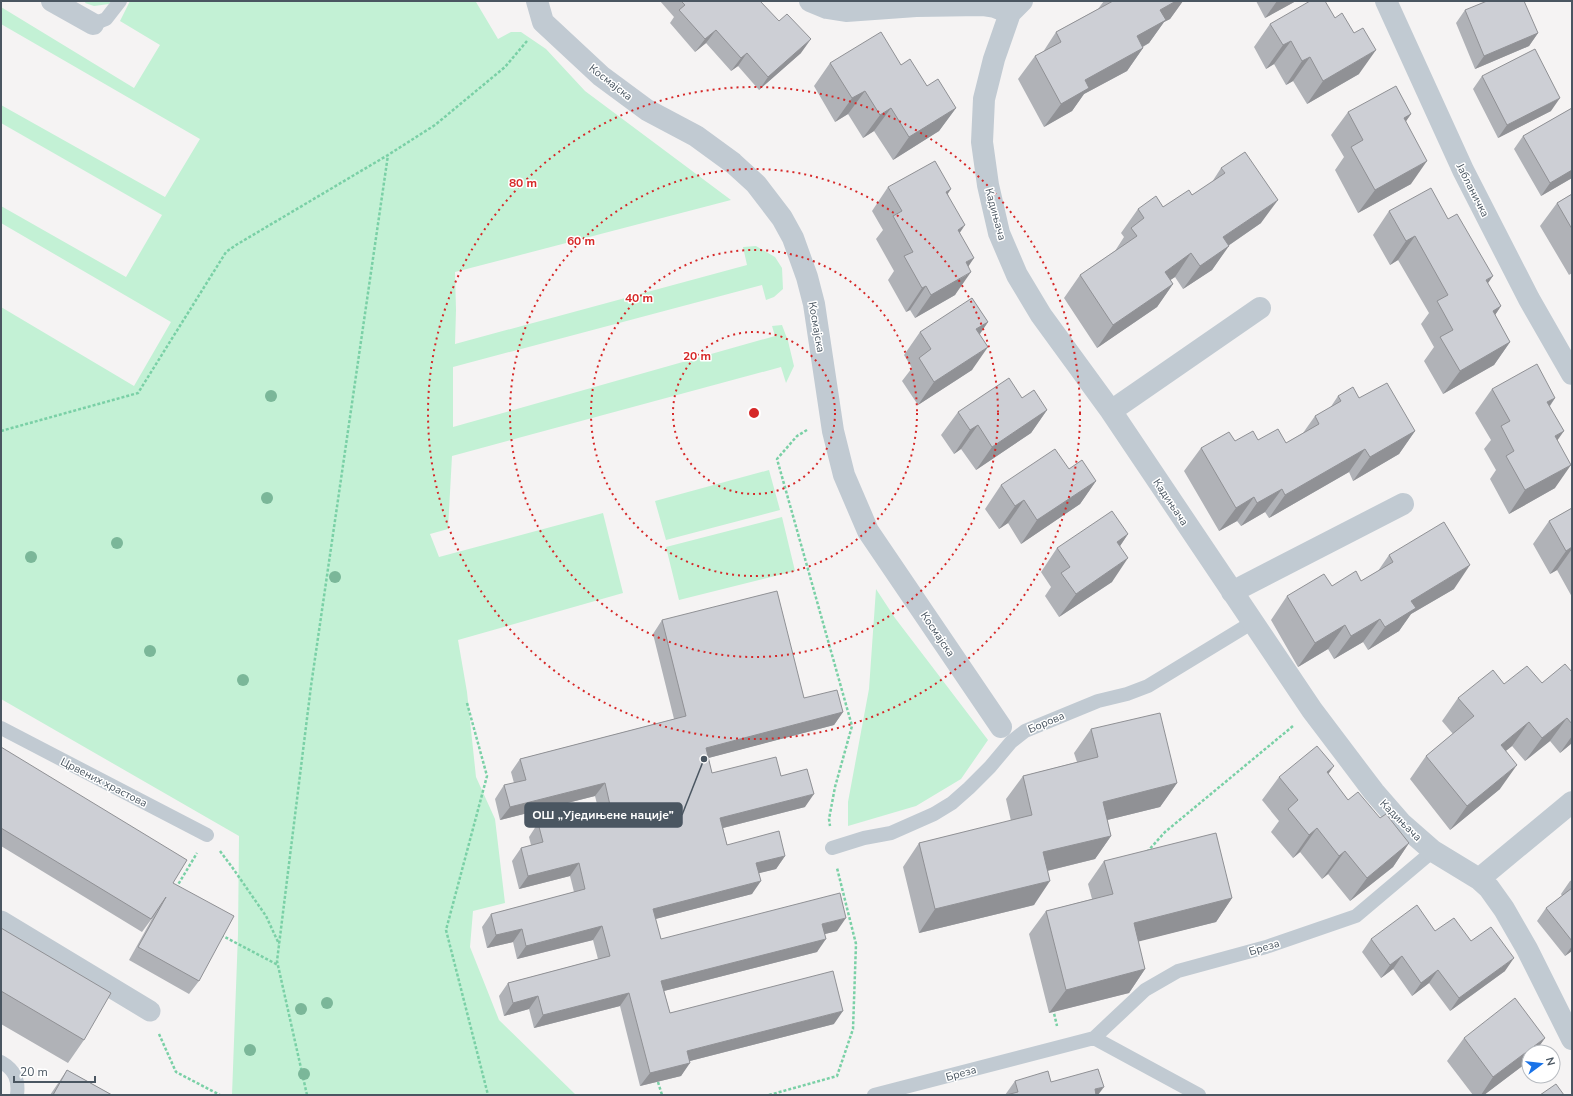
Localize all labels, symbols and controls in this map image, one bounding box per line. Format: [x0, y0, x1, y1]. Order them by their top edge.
street label: Космајска [586, 61, 636, 104]
street label: Јабланичка [1452, 160, 1493, 220]
text: 80 m [509, 175, 537, 191]
street label: Кадињача [981, 186, 1010, 242]
text: 60 m [567, 233, 595, 249]
text: 40 m [625, 290, 653, 306]
street label: Космајска [805, 301, 828, 354]
text: 20 m [683, 348, 711, 364]
centre of rings [747, 406, 761, 420]
street label: Кадињача [1149, 476, 1192, 529]
street label: Космајска [917, 609, 958, 660]
street label: Борова [1026, 708, 1067, 737]
street label: Црвених храстова [58, 754, 150, 811]
street label: Кадињача [1376, 796, 1425, 845]
callout: ОШ „Уједињене нације” [525, 803, 682, 827]
text: ОШ „Уједињене нације” [532, 807, 674, 823]
street label: Бреза [1247, 936, 1281, 959]
north arrow [1521, 1044, 1561, 1084]
text: N [1542, 1056, 1558, 1067]
scale bar [14, 1058, 95, 1084]
street label: Бреза [944, 1062, 978, 1085]
text: 20 m [20, 1064, 48, 1080]

